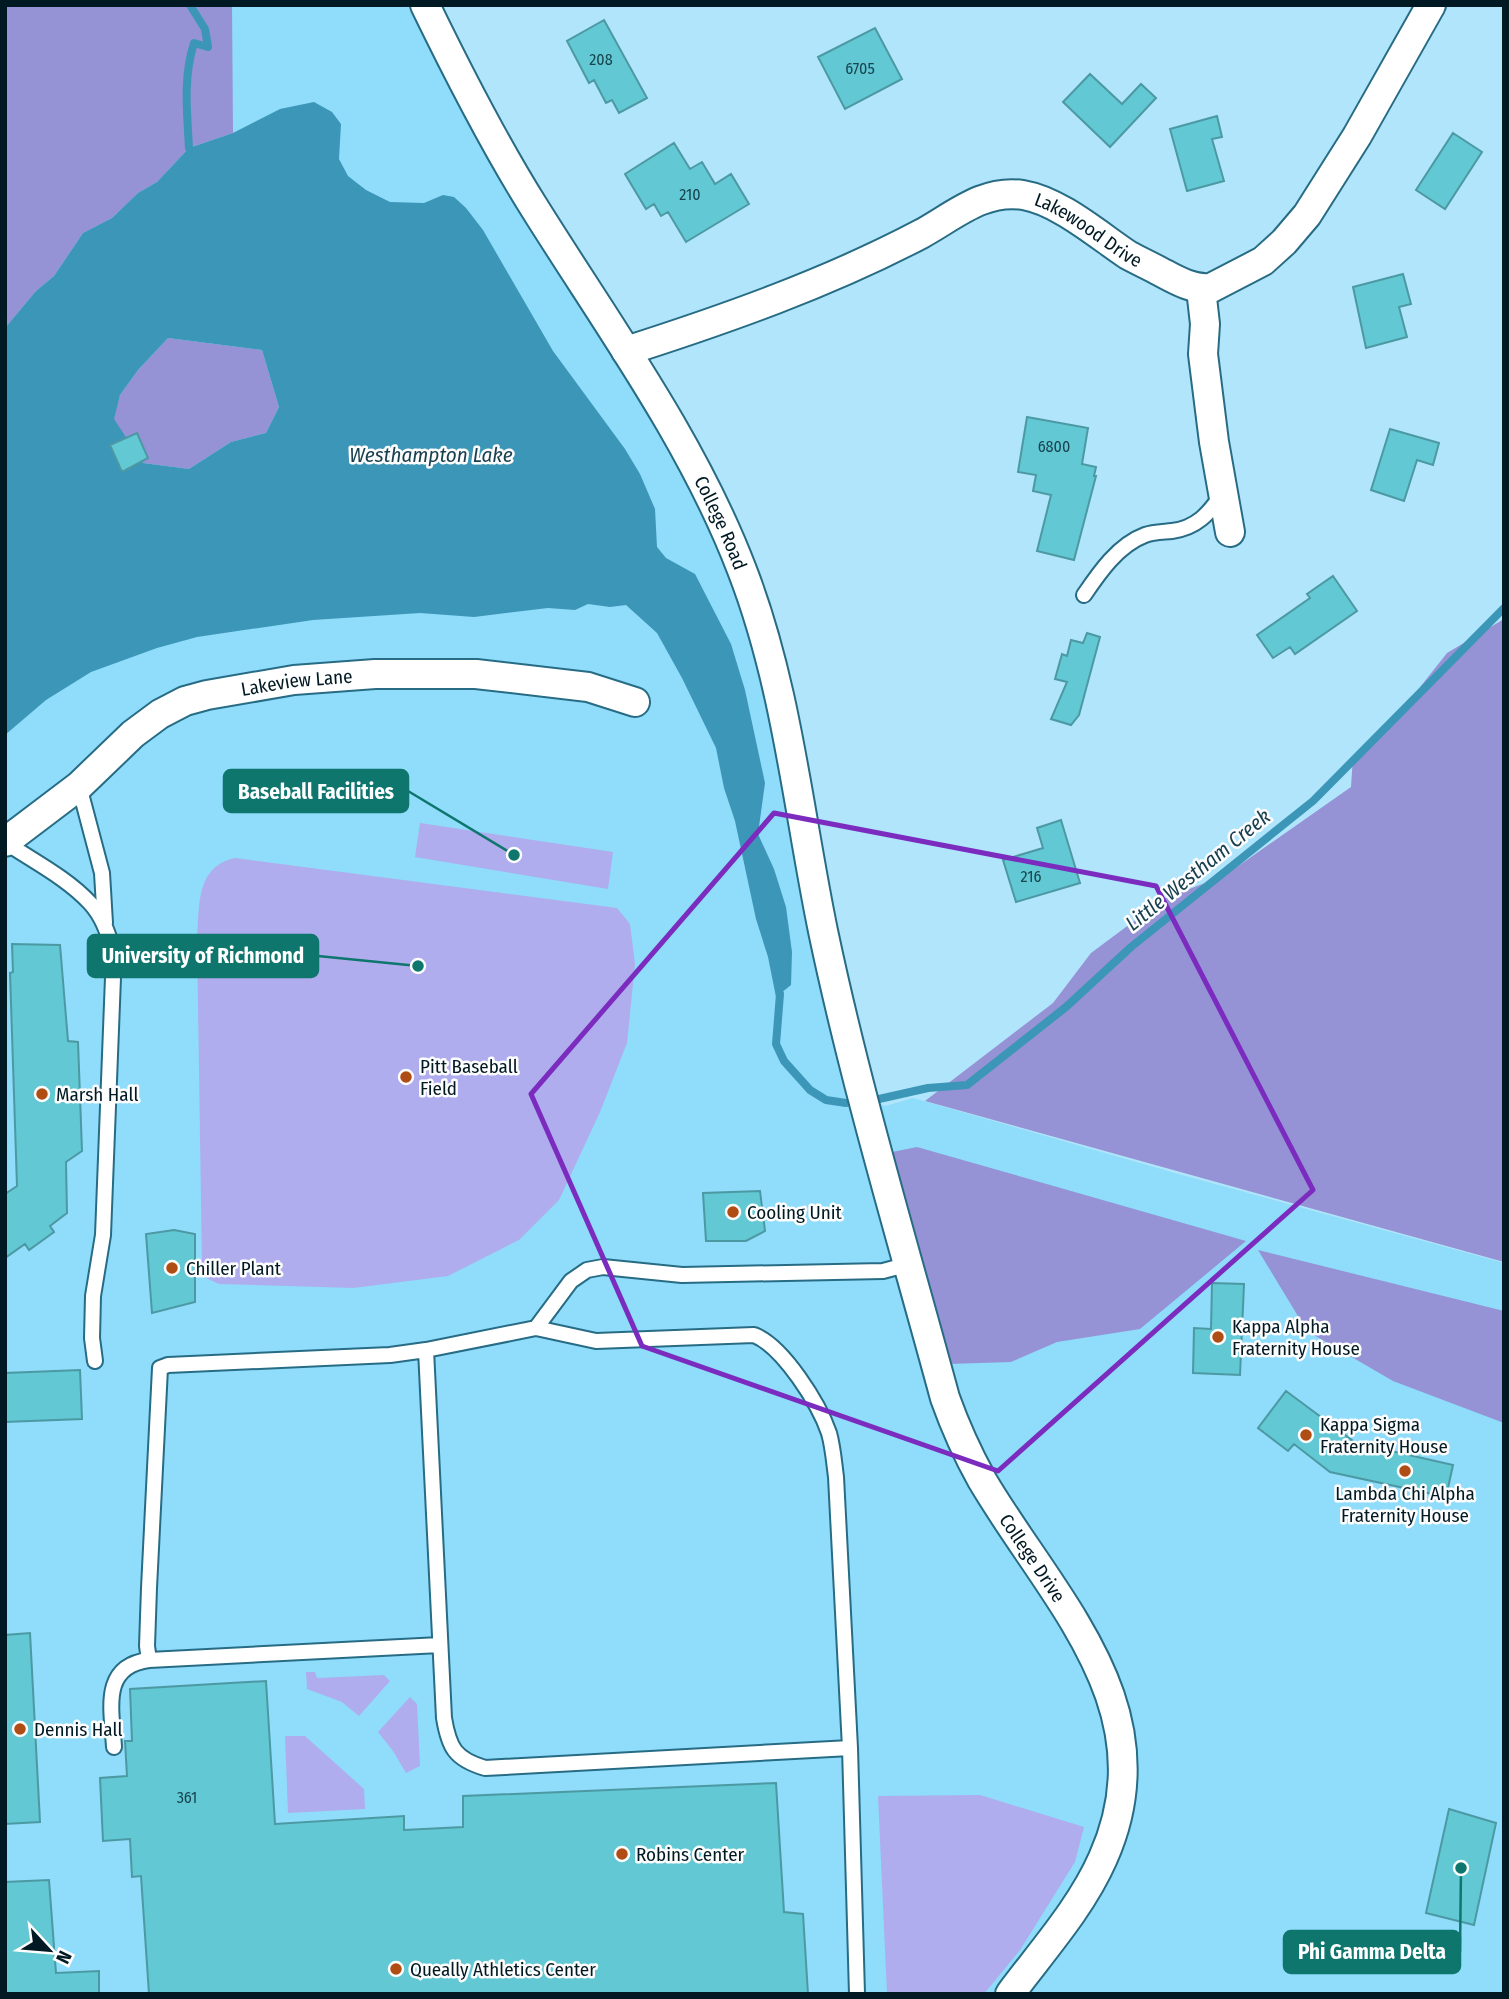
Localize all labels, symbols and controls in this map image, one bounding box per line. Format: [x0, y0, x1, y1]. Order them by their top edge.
house number: 208 [589, 50, 613, 69]
house number: 6705 [845, 59, 875, 78]
house number: 210 [679, 185, 701, 204]
street label: Lakewood Drive [1032, 187, 1146, 272]
house number: 6800 [1038, 437, 1070, 456]
water label: Westhampton Lake [349, 442, 513, 468]
street label: College Road [690, 472, 752, 573]
street label: Lakeview Lane [239, 664, 353, 700]
callout: Baseball Facilities [224, 770, 408, 812]
text: Baseball Facilities [238, 779, 394, 805]
water label: Little Westham Creek [1120, 804, 1276, 936]
house number: 216 [1021, 867, 1041, 886]
callout: University of Richmond [88, 935, 318, 977]
text: University of Richmond [102, 943, 304, 969]
place label: Pitt Baseball Field [420, 1055, 518, 1100]
marker: Pitt Baseball Field [398, 1069, 414, 1085]
place label: Marsh Hall [56, 1083, 138, 1106]
marker: Marsh Hall [34, 1086, 50, 1102]
place label: Cooling Unit [747, 1201, 842, 1224]
marker: Cooling Unit [725, 1204, 741, 1220]
place label: Chiller Plant [186, 1257, 282, 1280]
marker: Chiller Plant [164, 1260, 180, 1276]
place label: Kappa Alpha Fraternity House [1232, 1315, 1360, 1360]
marker: Kappa Alpha Fraternity House [1210, 1329, 1226, 1345]
place label: Kappa Sigma Fraternity House [1320, 1413, 1448, 1458]
marker: Kappa Sigma Fraternity House [1298, 1427, 1314, 1443]
marker: Lambda Chi Alpha Fraternity House [1397, 1463, 1413, 1479]
place label: Lambda Chi Alpha Fraternity House [1335, 1482, 1475, 1527]
street label: College Drive [995, 1509, 1071, 1606]
place label: Dennis Hall [34, 1718, 122, 1741]
marker: Dennis Hall [12, 1721, 28, 1737]
house number: 361 [177, 1788, 197, 1807]
place label: Robins Center [636, 1843, 745, 1866]
marker: Robins Center [614, 1846, 630, 1862]
north arrow [14, 1915, 84, 1985]
callout: Phi Gamma Delta [1284, 1931, 1460, 1973]
text: Phi Gamma Delta [1298, 1939, 1446, 1965]
text: N [51, 1947, 77, 1967]
place label: Queally Athletics Center [410, 1958, 596, 1981]
marker: Queally Athletics Center [388, 1961, 404, 1977]

